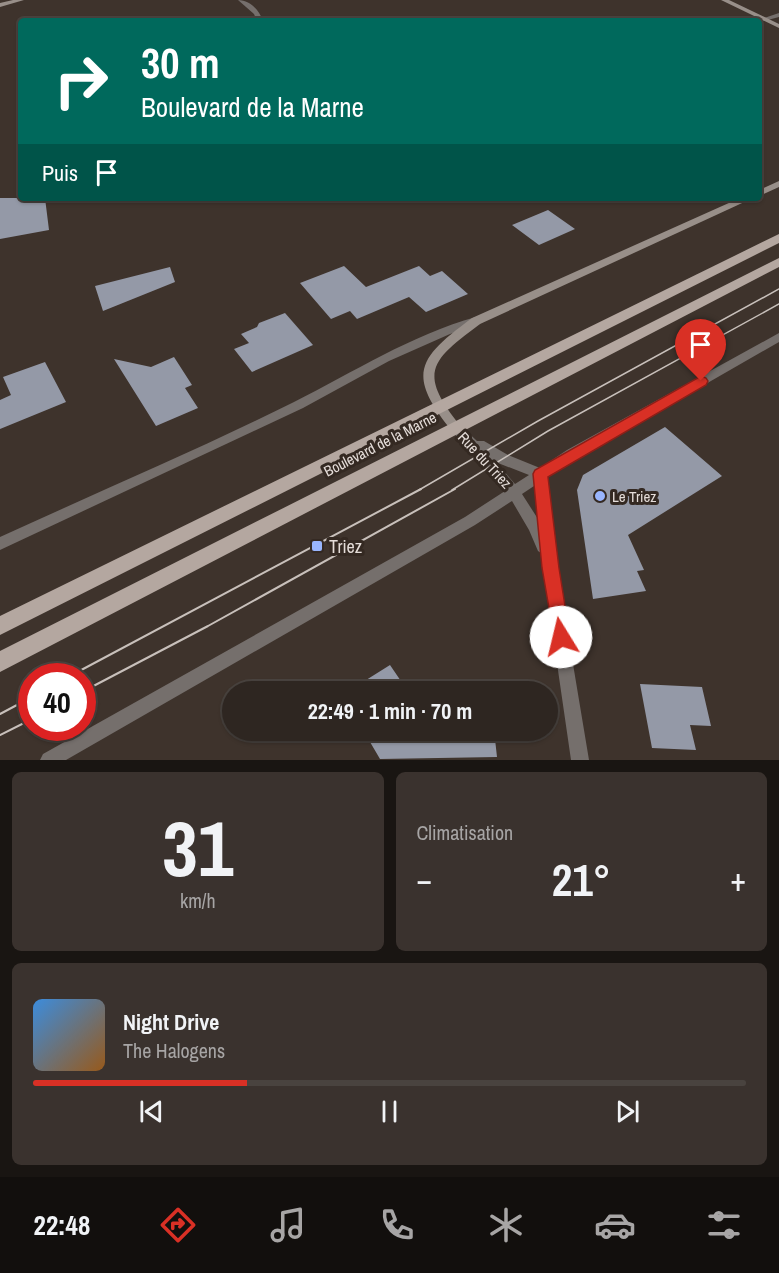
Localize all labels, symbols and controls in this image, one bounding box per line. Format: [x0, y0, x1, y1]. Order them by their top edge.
text: 30 m [141, 35, 220, 91]
icon: right [42, 42, 120, 120]
text: Boulevard de la Marne [141, 89, 364, 125]
icon: arrive [90, 156, 123, 189]
text: Puis [42, 158, 78, 188]
pin [675, 319, 726, 381]
icon: arrive [684, 328, 717, 361]
street label: Boulevard de la Marne [320, 406, 440, 481]
street label: Rue du Triez [453, 427, 517, 493]
place label: Le Triez [612, 486, 656, 507]
marker: Le Triez [593, 489, 607, 503]
place label: Triez [329, 534, 362, 559]
marker: Triez [310, 539, 324, 553]
position arrow [529, 605, 593, 669]
speed limit sign: 40 [18, 663, 96, 741]
text: 22:49 · 1 min · 70 m [308, 696, 472, 726]
text: 31 [162, 795, 233, 900]
text: Climatisation [417, 819, 513, 846]
text: 21° [552, 849, 611, 910]
text: − [417, 857, 432, 901]
text: + [730, 857, 746, 901]
text: km/h [180, 887, 216, 914]
text: Night Drive [123, 1007, 219, 1037]
text: The Halogens [123, 1037, 225, 1064]
icon: previous [135, 1095, 168, 1128]
icon: pause [373, 1095, 406, 1128]
icon: next [611, 1095, 644, 1128]
icon: directions [157, 1204, 199, 1246]
icon: music [267, 1204, 309, 1246]
icon: phone [376, 1204, 418, 1246]
icon: climate [485, 1204, 527, 1246]
icon: car [594, 1204, 636, 1246]
icon: filters [703, 1204, 745, 1246]
text: 22:48 [34, 1207, 90, 1243]

